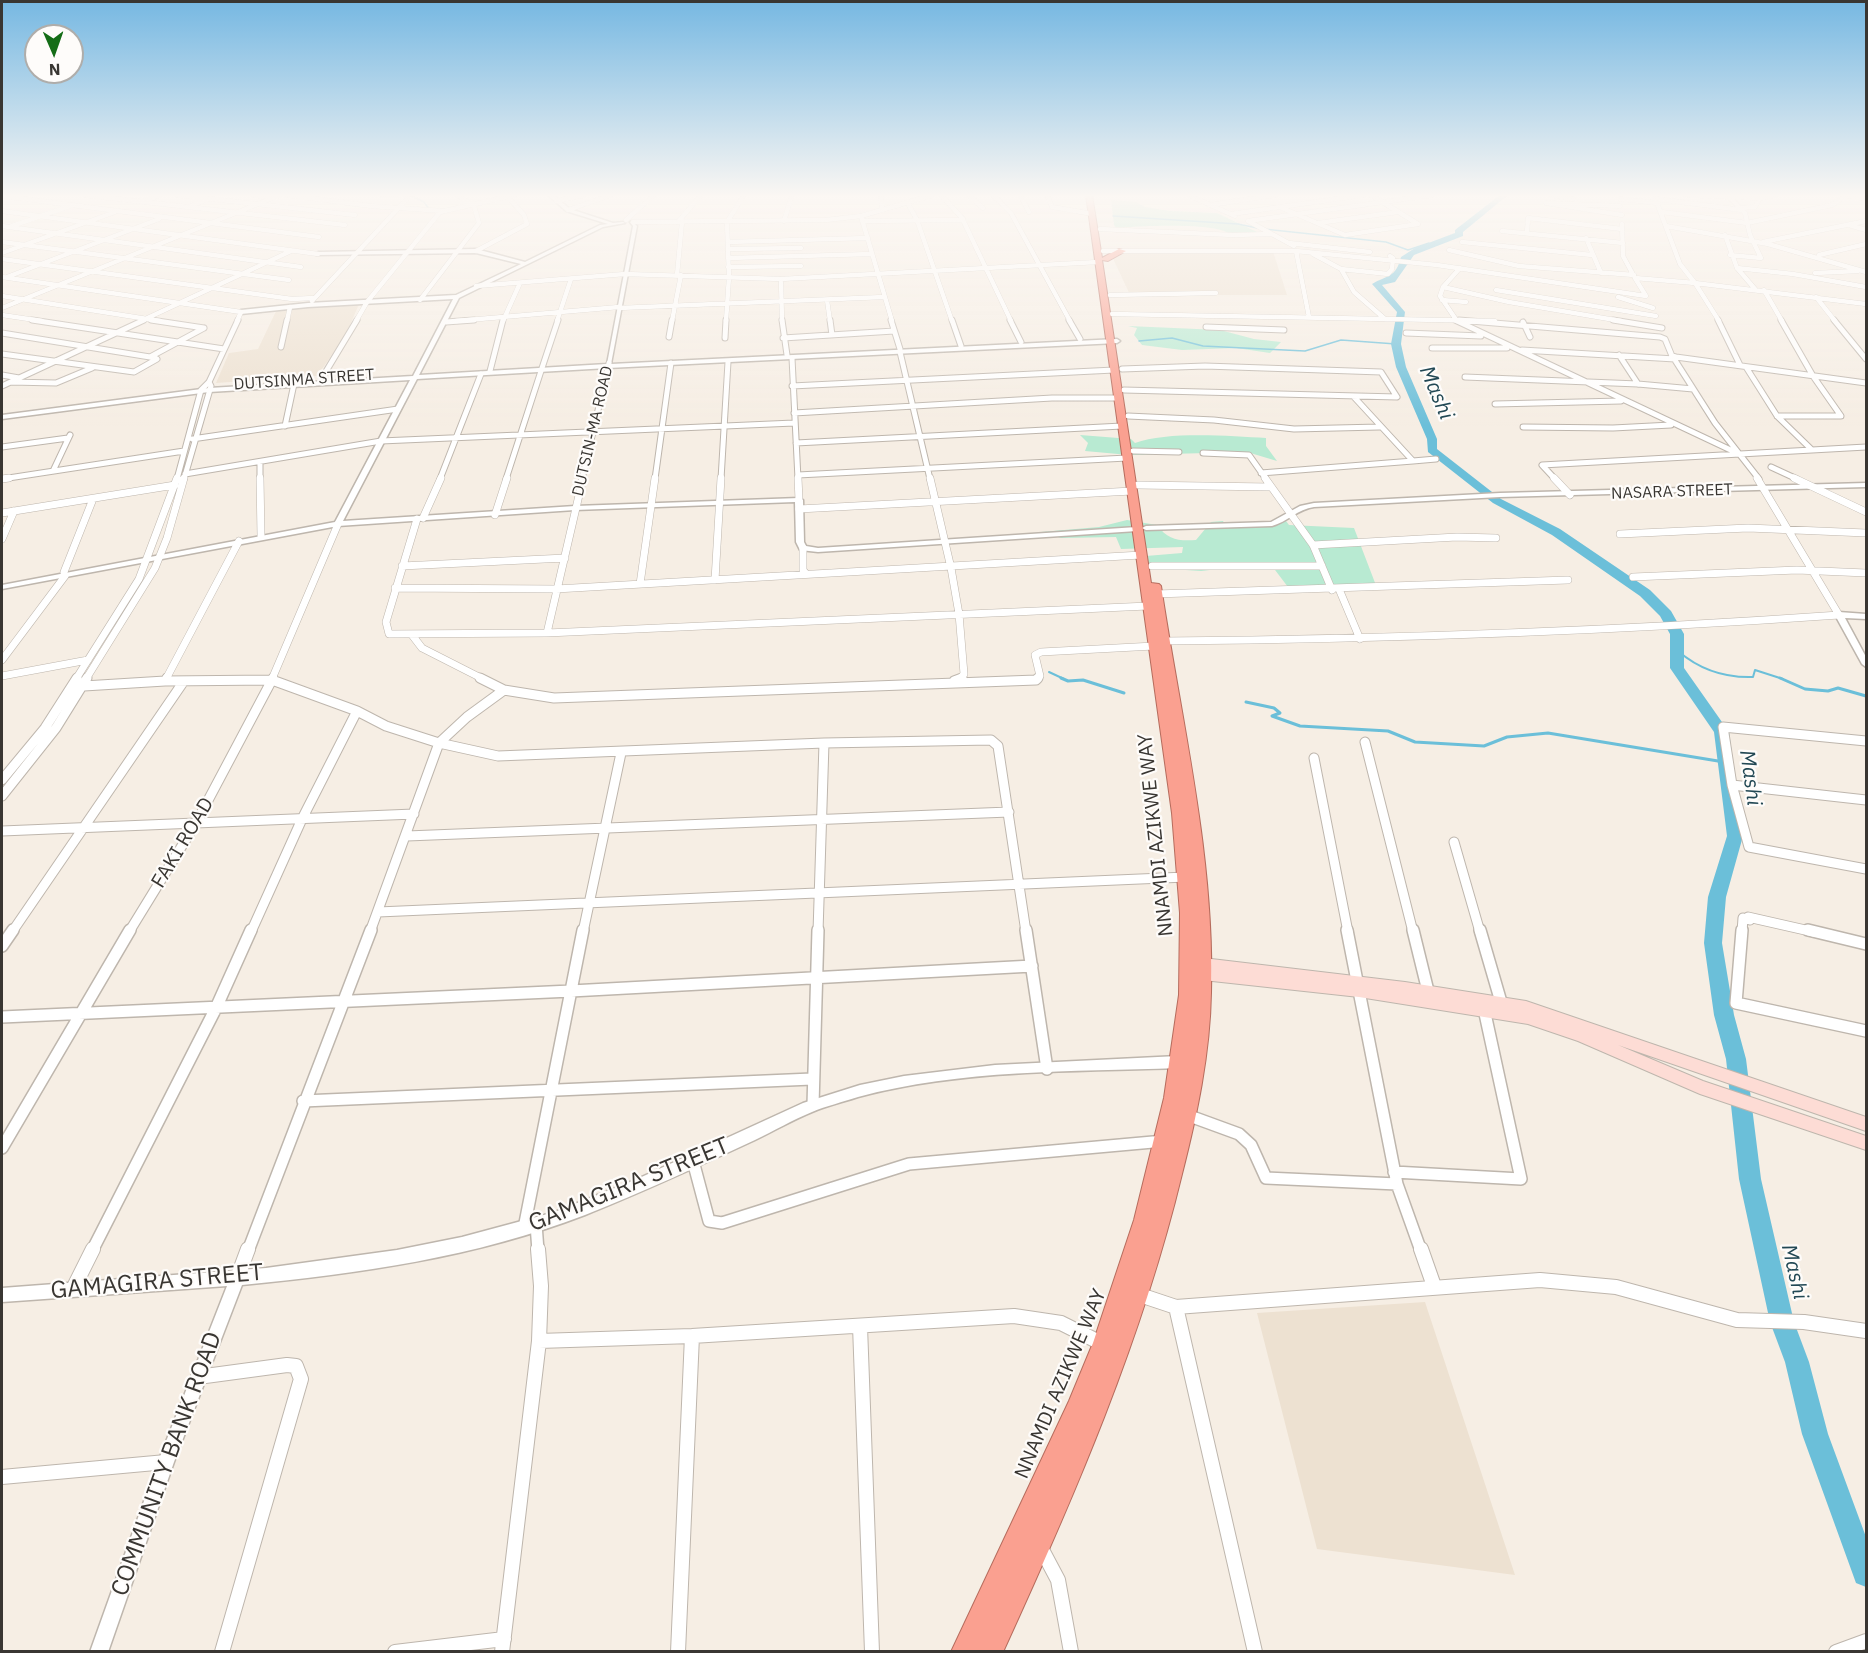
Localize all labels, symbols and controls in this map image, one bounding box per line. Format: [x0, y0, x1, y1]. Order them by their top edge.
north arrow [24, 24, 84, 84]
text: N [48, 60, 61, 80]
water label: Mashi [1413, 362, 1459, 424]
street label: DUTSIN-MA ROAD [569, 364, 617, 498]
street label: DUTSINMA STREET [233, 366, 375, 394]
street label: NASARA STREET [1611, 480, 1733, 504]
street label: NNAMDI AZIKWE WAY [1133, 732, 1179, 938]
water label: Mashi [1734, 749, 1766, 807]
street label: FAKI ROAD [147, 793, 219, 893]
street label: GAMAGIRA STREET [525, 1132, 733, 1238]
water label: Mashi [1775, 1242, 1813, 1302]
street label: GAMAGIRA STREET [49, 1258, 265, 1306]
street label: NNAMDI AZIKWE WAY [1010, 1285, 1112, 1483]
street label: COMMUNITY BANK ROAD [106, 1328, 228, 1600]

